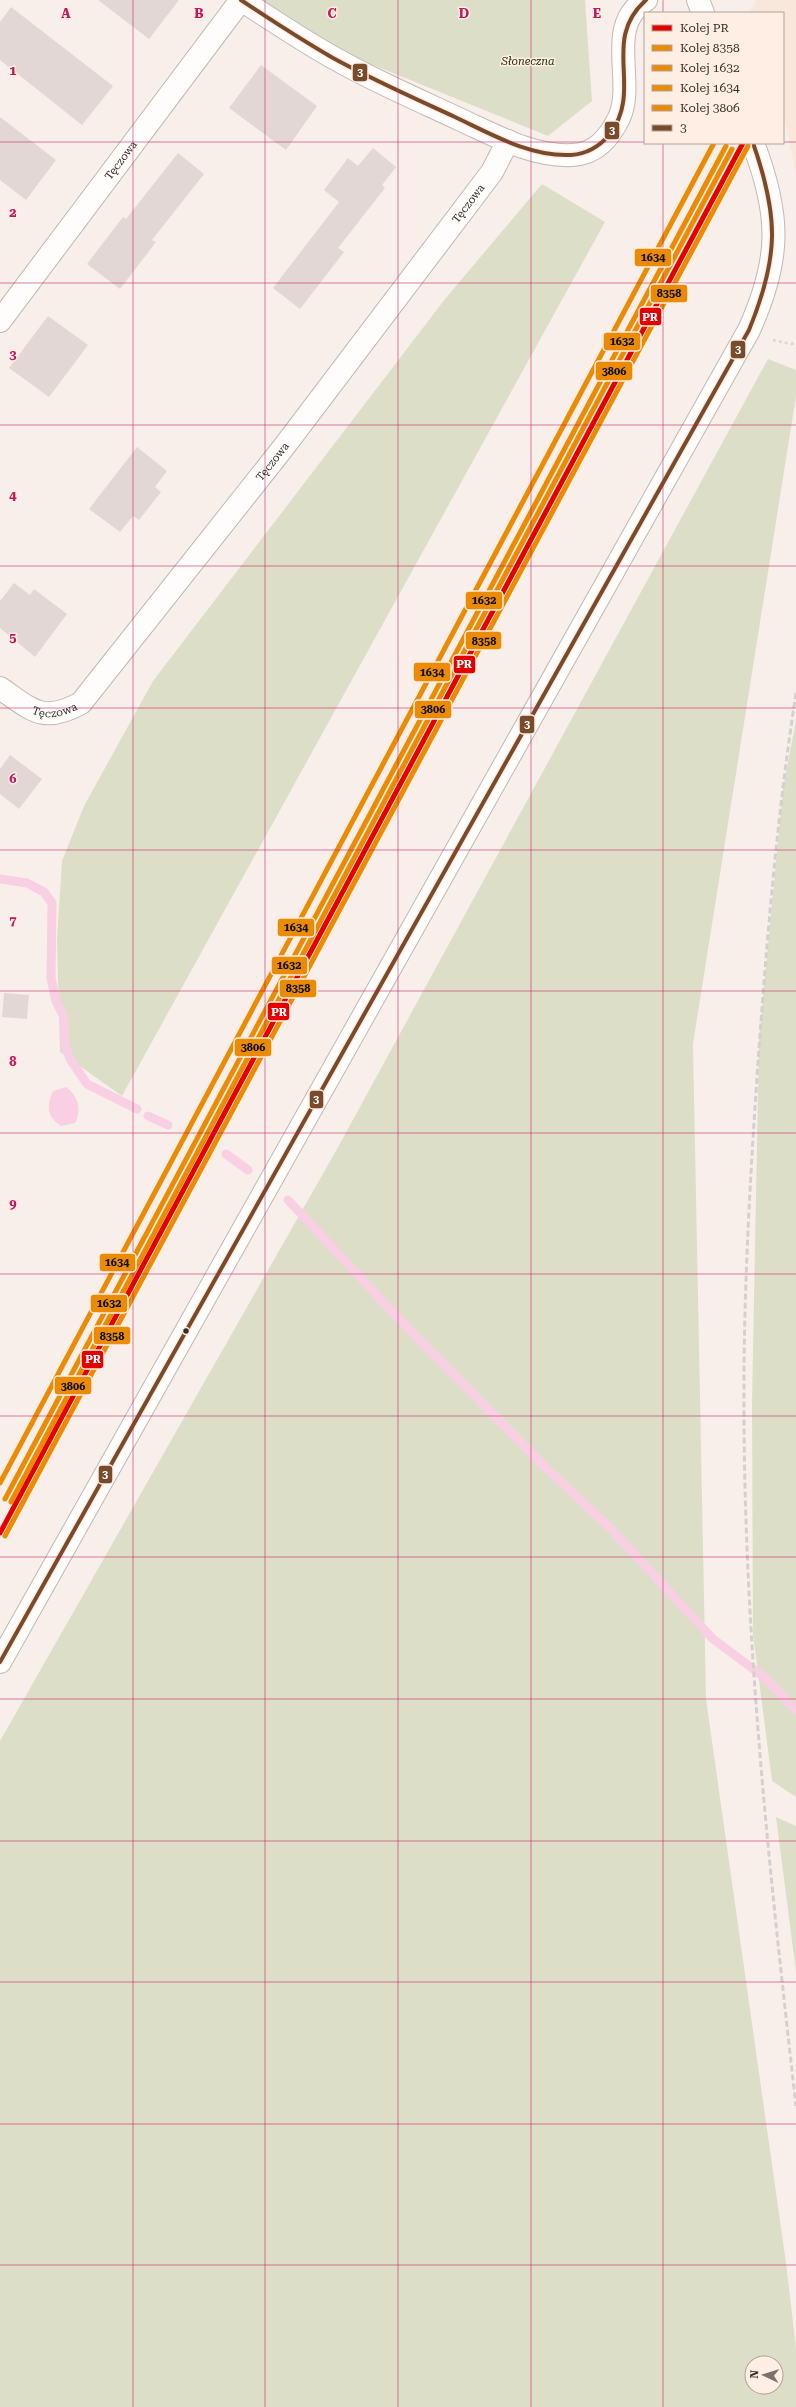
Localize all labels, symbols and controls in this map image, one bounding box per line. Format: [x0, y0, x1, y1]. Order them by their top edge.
text: A [61, 6, 71, 21]
text: B [194, 6, 204, 21]
text: C [327, 6, 337, 21]
text: D [459, 6, 469, 21]
text: E [593, 6, 601, 21]
legend [644, 12, 784, 144]
text: Kolej PR [680, 21, 729, 35]
text: Kolej 8358 [680, 41, 740, 55]
park label: Słoneczna [500, 55, 555, 68]
text: Kolej 1632 [680, 61, 740, 75]
text: 1 [9, 63, 17, 78]
line badge: 3 [352, 63, 368, 82]
text: 3 [357, 66, 363, 79]
text: Kolej 1634 [680, 81, 740, 95]
text: Kolej 3806 [680, 101, 740, 115]
line badge: 3 [604, 121, 620, 140]
text: 3 [680, 121, 687, 135]
text: 3 [609, 124, 615, 137]
street label: Tęczowa [102, 138, 140, 183]
street label: Tęczowa [450, 182, 488, 226]
text: 2 [9, 205, 17, 220]
line badge: 1634 [634, 248, 672, 267]
text: 1634 [641, 251, 666, 264]
line badge: 8358 [650, 284, 688, 303]
text: 8358 [657, 287, 681, 300]
line badge: PR [639, 307, 662, 326]
text: PR [642, 311, 658, 324]
line badge: 1632 [603, 332, 641, 351]
text: 1632 [610, 335, 634, 348]
line badge: 3 [730, 340, 746, 359]
text: 3 [735, 343, 741, 356]
text: 3 [9, 347, 17, 362]
line badge: 3806 [595, 361, 633, 381]
text: 3806 [602, 365, 626, 378]
street label: Tęczowa [253, 440, 292, 484]
text: 4 [9, 488, 17, 503]
line badge: 1632 [465, 591, 503, 610]
text: 1632 [472, 594, 496, 607]
text: 5 [9, 630, 17, 645]
line badge: 8358 [465, 631, 502, 650]
text: 8358 [472, 635, 496, 648]
line badge: PR [453, 655, 476, 674]
text: PR [456, 658, 472, 671]
line badge: 1634 [413, 662, 451, 682]
text: 1634 [420, 666, 445, 679]
street label: Tęczowa [30, 700, 79, 720]
line badge: 3806 [414, 700, 452, 719]
text: 3806 [421, 703, 445, 716]
line badge: 3 [519, 715, 535, 734]
text: 3 [524, 718, 530, 731]
text: 6 [9, 771, 17, 786]
text: 7 [9, 913, 17, 928]
line badge: 1634 [277, 918, 315, 937]
text: 1634 [284, 921, 309, 934]
line badge: 1632 [271, 956, 308, 975]
text: 1632 [277, 959, 301, 972]
line badge: 8358 [279, 979, 317, 998]
text: 8358 [286, 982, 310, 995]
line badge: PR [267, 1002, 290, 1021]
text: PR [271, 1006, 287, 1019]
line badge: 3806 [234, 1038, 272, 1057]
text: 3806 [241, 1041, 265, 1054]
text: 8 [9, 1054, 17, 1069]
line badge: 3 [309, 1090, 324, 1109]
text: 3 [313, 1093, 319, 1106]
text: 9 [9, 1196, 17, 1211]
line badge: 1634 [99, 1253, 136, 1272]
text: 1634 [105, 1256, 130, 1269]
line badge: 1632 [90, 1294, 128, 1313]
text: 1632 [97, 1297, 121, 1310]
line badge: 8358 [93, 1326, 131, 1345]
unlabelled marker [181, 1326, 191, 1336]
text: 8358 [100, 1330, 124, 1343]
line badge: PR [81, 1350, 104, 1369]
text: PR [85, 1353, 101, 1366]
line badge: 3806 [54, 1376, 92, 1395]
text: 3806 [61, 1380, 85, 1393]
line badge: 3 [98, 1465, 113, 1484]
text: 3 [102, 1468, 108, 1481]
north arrow [744, 2355, 784, 2395]
text: N [748, 2369, 761, 2379]

